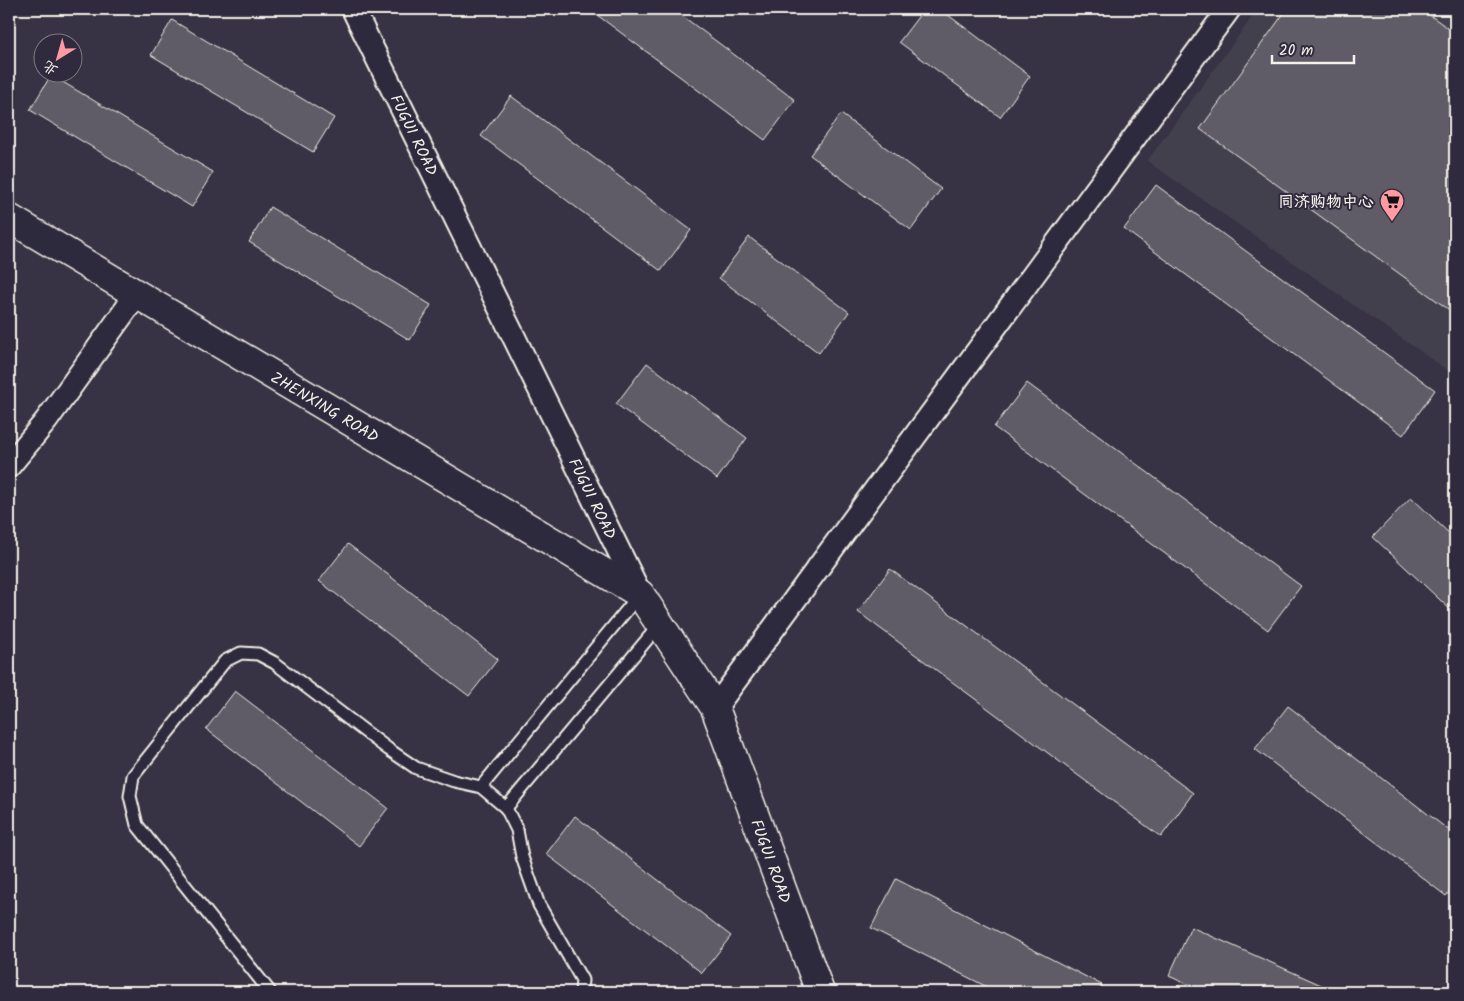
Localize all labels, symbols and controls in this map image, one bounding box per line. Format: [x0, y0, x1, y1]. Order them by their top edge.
north arrow [32, 32, 82, 82]
scale bar [1272, 32, 1354, 64]
text: 20 m [1279, 39, 1313, 63]
text: 北 [39, 55, 63, 81]
street label: FUGUI ROAD [383, 90, 444, 180]
supermarket icon: 同济购物中心 [1379, 188, 1405, 222]
place label: 同济购物中心 [1278, 190, 1374, 215]
street label: ZHENXING ROAD [266, 366, 383, 450]
street label: FUGUI ROAD [561, 454, 622, 544]
street label: FUGUI ROAD [743, 816, 797, 907]

